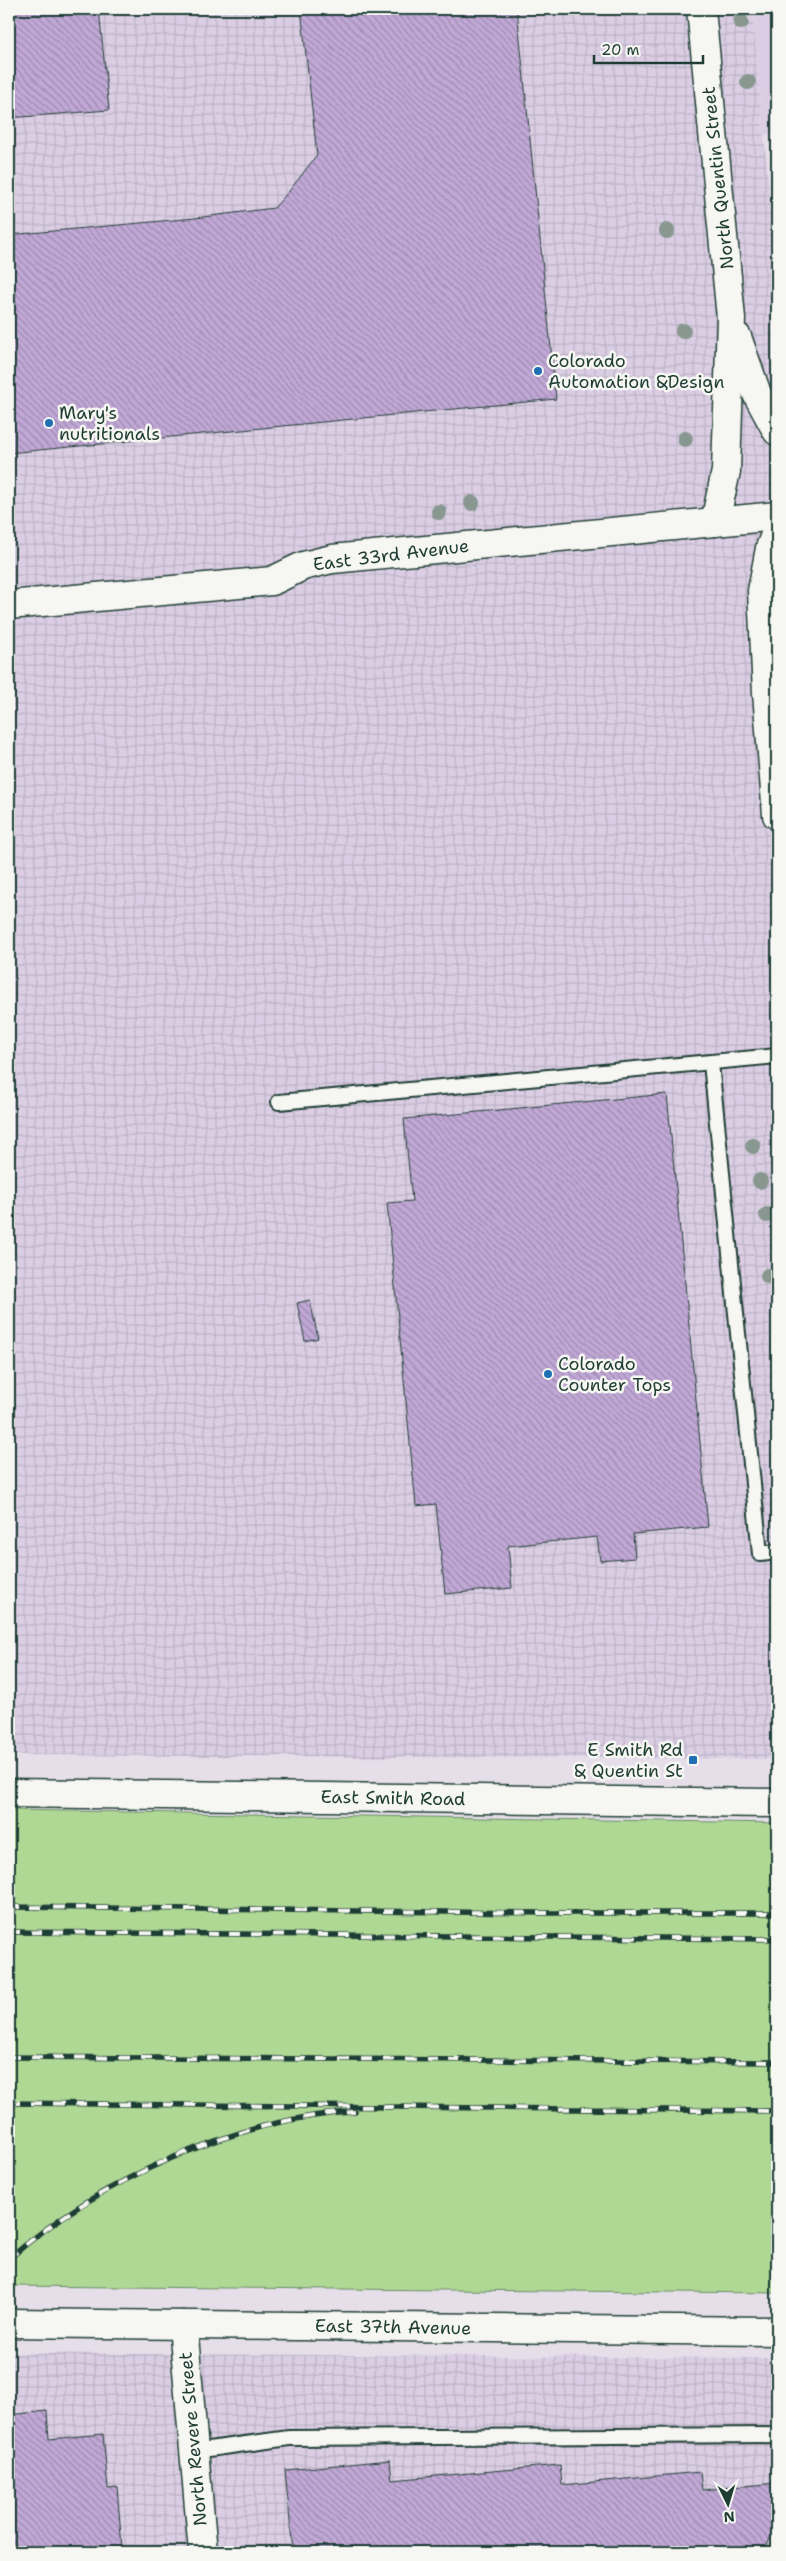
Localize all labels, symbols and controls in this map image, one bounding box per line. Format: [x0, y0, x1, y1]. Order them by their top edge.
scale bar [594, 32, 702, 64]
text: 20 m [601, 40, 640, 60]
street label: North Quentin Street [696, 85, 740, 271]
place label: Colorado Automation &Design [548, 349, 724, 394]
marker: Colorado Automation &Design [532, 365, 544, 377]
place label: Mary's nutritionals [59, 401, 160, 446]
marker: Mary's nutritionals [43, 417, 55, 429]
street label: East 33rd Avenue [312, 534, 470, 576]
place label: Colorado Counter Tops [558, 1352, 671, 1397]
marker: Colorado Counter Tops [542, 1368, 554, 1380]
place label: E Smith Rd & Quentin St [574, 1738, 683, 1783]
marker: E Smith Rd & Quentin St [687, 1754, 699, 1766]
street label: East Smith Road [320, 1785, 466, 1811]
street label: East 37th Avenue [315, 2314, 471, 2340]
street label: North Revere Street [173, 2351, 213, 2527]
north arrow [704, 2478, 754, 2528]
text: N [723, 2508, 735, 2526]

